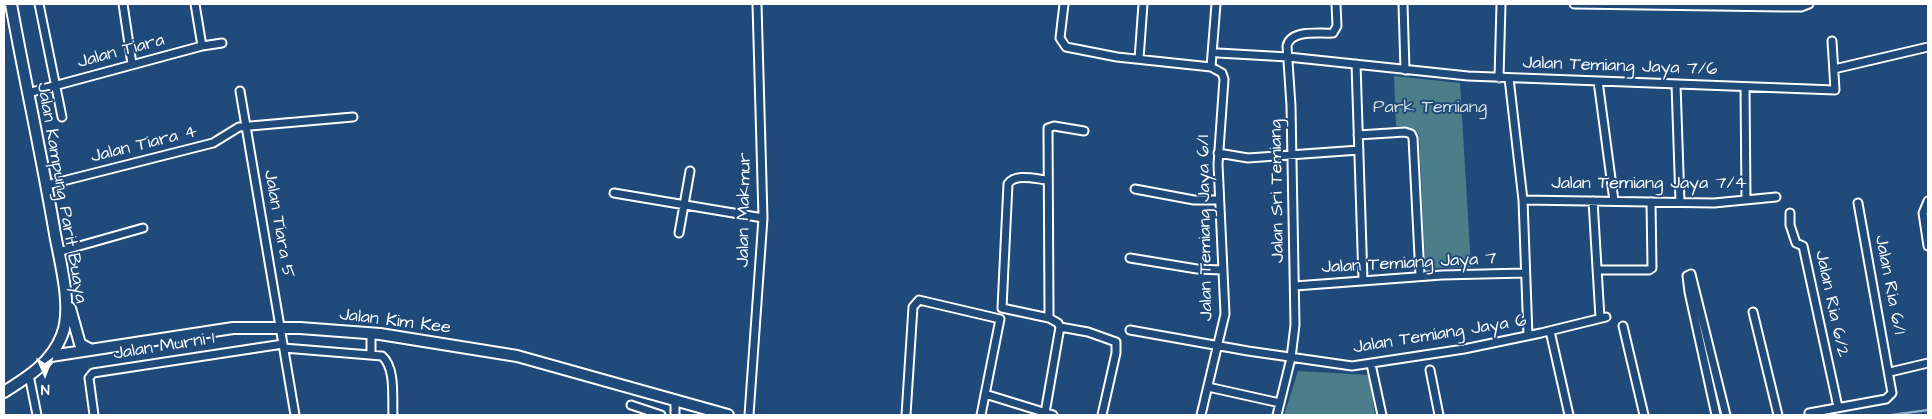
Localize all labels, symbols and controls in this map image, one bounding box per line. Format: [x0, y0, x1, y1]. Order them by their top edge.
street label: Jalan Tiara [75, 30, 167, 74]
street label: Jalan Temiang Jaya 7/6 [1522, 53, 1718, 81]
street label: Jalan Kampung Parit Buaya [31, 81, 91, 305]
park label: Park Temiang [1373, 97, 1487, 119]
street label: Jalan Sri Temiang [1266, 119, 1290, 263]
street label: Jalan Tiara 4 [89, 121, 199, 169]
street label: Jalan Temiang Jaya 6/1 [1194, 135, 1218, 321]
street label: Jalan Makmur [733, 152, 757, 268]
street label: Jalan Tiara 5 [258, 168, 298, 280]
street label: Jalan Temiang Jaya 7/4 [1551, 173, 1747, 195]
street label: Jalan Ria 6/1 [1869, 234, 1909, 336]
street label: Jalan Temiang Jaya 7 [1321, 249, 1497, 279]
street label: Jalan Ria 6/2 [1809, 249, 1853, 359]
street label: Jalan Kim Kee [338, 304, 452, 340]
street label: Jalan Temiang Jaya 6 [1352, 311, 1528, 359]
street label: Jalan Murni 1 [112, 328, 216, 366]
north arrow [20, 349, 70, 399]
text: N [41, 379, 50, 399]

